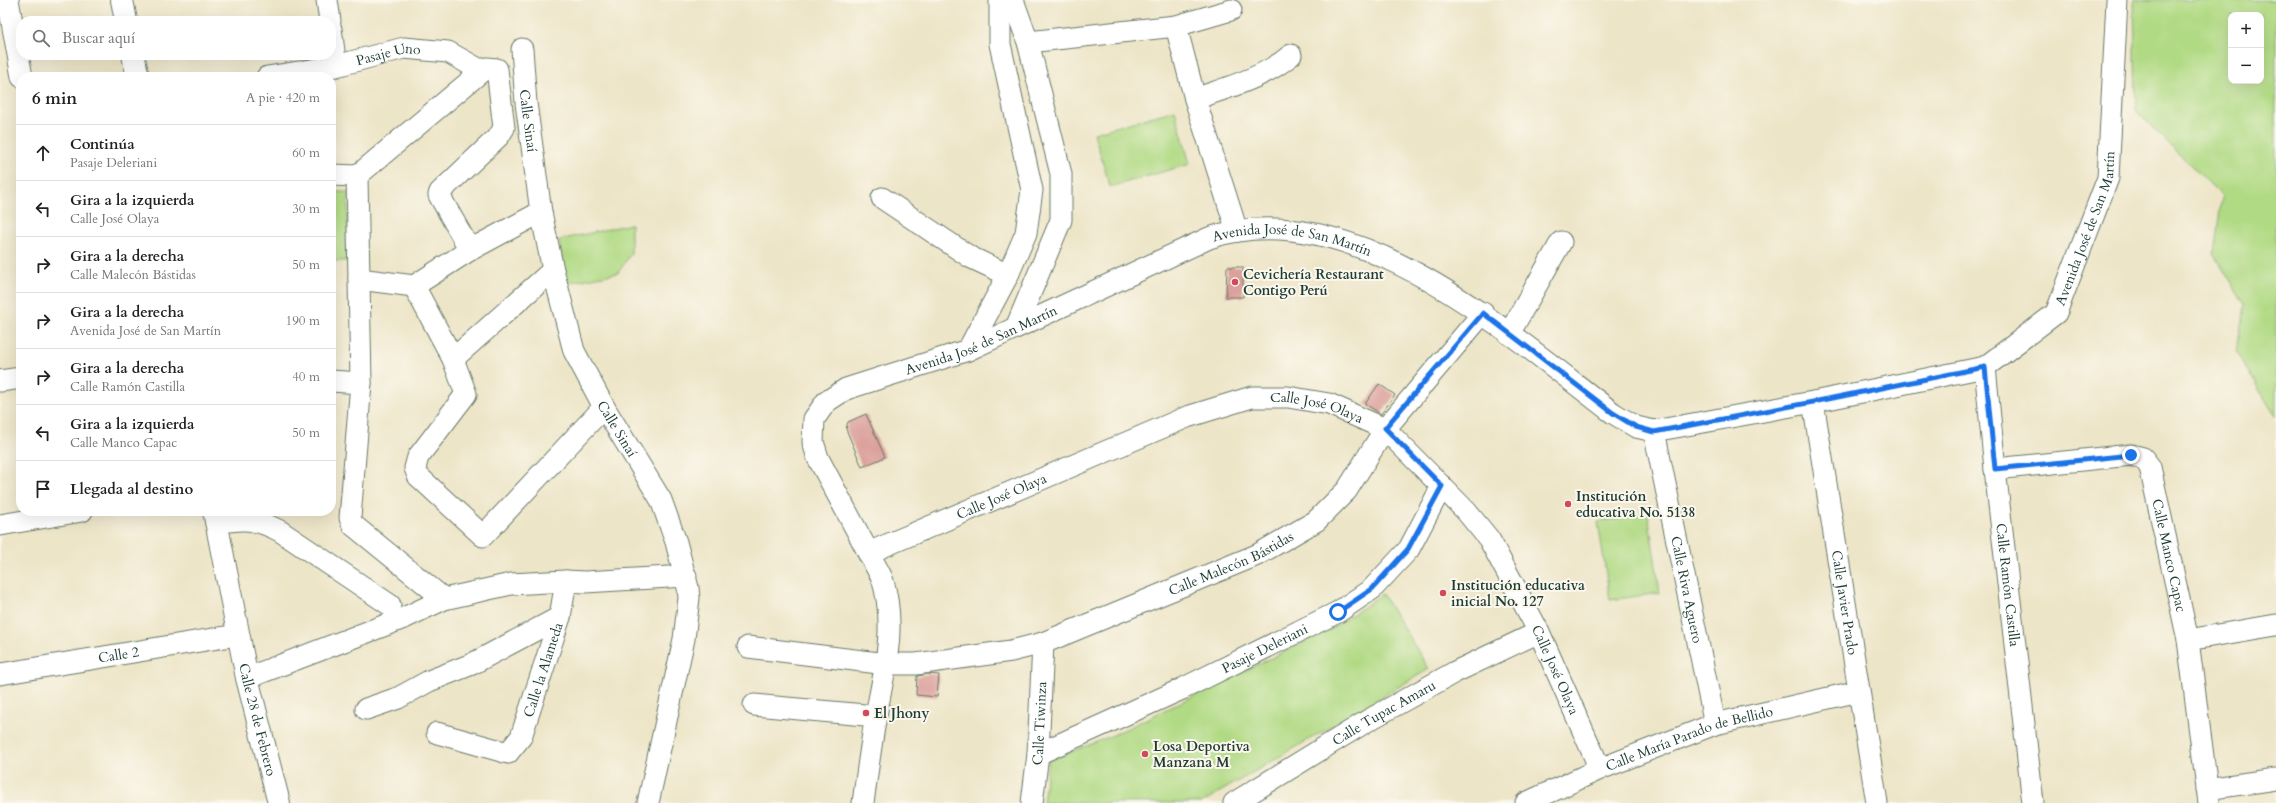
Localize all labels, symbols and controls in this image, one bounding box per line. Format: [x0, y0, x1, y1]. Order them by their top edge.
map controls [2228, 12, 2264, 84]
button: + [2228, 12, 2264, 48]
search box [16, 16, 336, 60]
icon: search [30, 27, 52, 49]
text: Buscar aquí [62, 28, 135, 48]
street label: Pasaje Uno [354, 39, 422, 70]
button: − [2228, 48, 2264, 84]
text: 6 min [32, 87, 77, 110]
text: A pie · 420 m [246, 89, 320, 107]
street label: Calle Sinaí [515, 89, 542, 153]
text: Continúa [70, 134, 135, 154]
icon: ahead [32, 142, 54, 164]
text: 60 m [292, 144, 320, 162]
street label: Avenida José de San Martín [2051, 150, 2119, 308]
text: Pasaje Deleriani [70, 154, 157, 172]
text: Gira a la izquierda [70, 190, 194, 210]
icon: left [32, 198, 54, 220]
text: 30 m [292, 200, 320, 218]
text: Calle José Olaya [70, 210, 159, 228]
street label: Avenida José de San Martín [1210, 220, 1375, 261]
text: Gira a la derecha [70, 246, 184, 266]
icon: right [32, 254, 54, 276]
text: 50 m [292, 256, 320, 274]
place label: Cevichería Restaurant Contigo Perú [1243, 265, 1384, 300]
text: Calle Malecón Bástidas [70, 266, 196, 284]
marker: Cevichería Restaurant Contigo Perú [1230, 277, 1240, 287]
street label: Avenida José de San Martín [903, 301, 1060, 380]
text: Gira a la derecha [70, 302, 184, 322]
icon: right [32, 310, 54, 332]
text: 190 m [286, 312, 320, 330]
text: Avenida José de San Martín [70, 322, 221, 340]
text: Gira a la derecha [70, 358, 184, 378]
icon: right [32, 366, 54, 388]
text: 40 m [292, 368, 320, 386]
text: Calle Ramón Castilla [70, 378, 185, 396]
street label: Calle José Olaya [1270, 388, 1366, 428]
street label: Calle Sinaí [592, 397, 641, 461]
text: Gira a la izquierda [70, 414, 194, 434]
icon: left [32, 422, 54, 444]
text: 50 m [292, 424, 320, 442]
text: Calle Manco Capac [70, 434, 177, 452]
route end [2122, 446, 2140, 464]
street label: Calle José Olaya [954, 469, 1050, 524]
icon: arrive [32, 478, 54, 500]
text: Llegada al destino [70, 479, 193, 499]
place label: Institución educativa No. 5138 [1576, 487, 1695, 522]
street label: Calle Manco Capac [2147, 497, 2191, 614]
marker: Institución educativa No. 5138 [1563, 499, 1573, 509]
street label: Calle Ramón Castilla [1991, 522, 2024, 647]
street label: Calle Malecón Bástidas [1166, 527, 1297, 600]
street label: Calle Riva Aguero [1666, 534, 1707, 645]
street label: Calle Javier Prado [1827, 549, 1862, 657]
place label: Institución educativa inicial No. 127 [1451, 576, 1585, 611]
marker: Institución educativa inicial No. 127 [1438, 588, 1448, 598]
route start [1329, 603, 1347, 621]
street label: Pasaje Deleriani [1218, 619, 1311, 678]
street label: Calle la Alameda [519, 620, 568, 720]
street label: Calle José Olaya [1527, 622, 1584, 718]
street label: Calle 2 [97, 642, 140, 668]
street label: Calle 28 de Febrero [234, 661, 281, 778]
street label: Calle Tupac Amaru [1329, 676, 1439, 750]
street label: Calle Tiwinza [1028, 681, 1051, 766]
street label: Calle María Parado de Bellido [1603, 702, 1775, 776]
place label: El Jhony [874, 704, 929, 723]
marker: El Jhony [861, 708, 871, 718]
place label: Losa Deportiva Manzana M [1153, 737, 1250, 772]
marker: Losa Deportiva Manzana M [1140, 749, 1150, 759]

